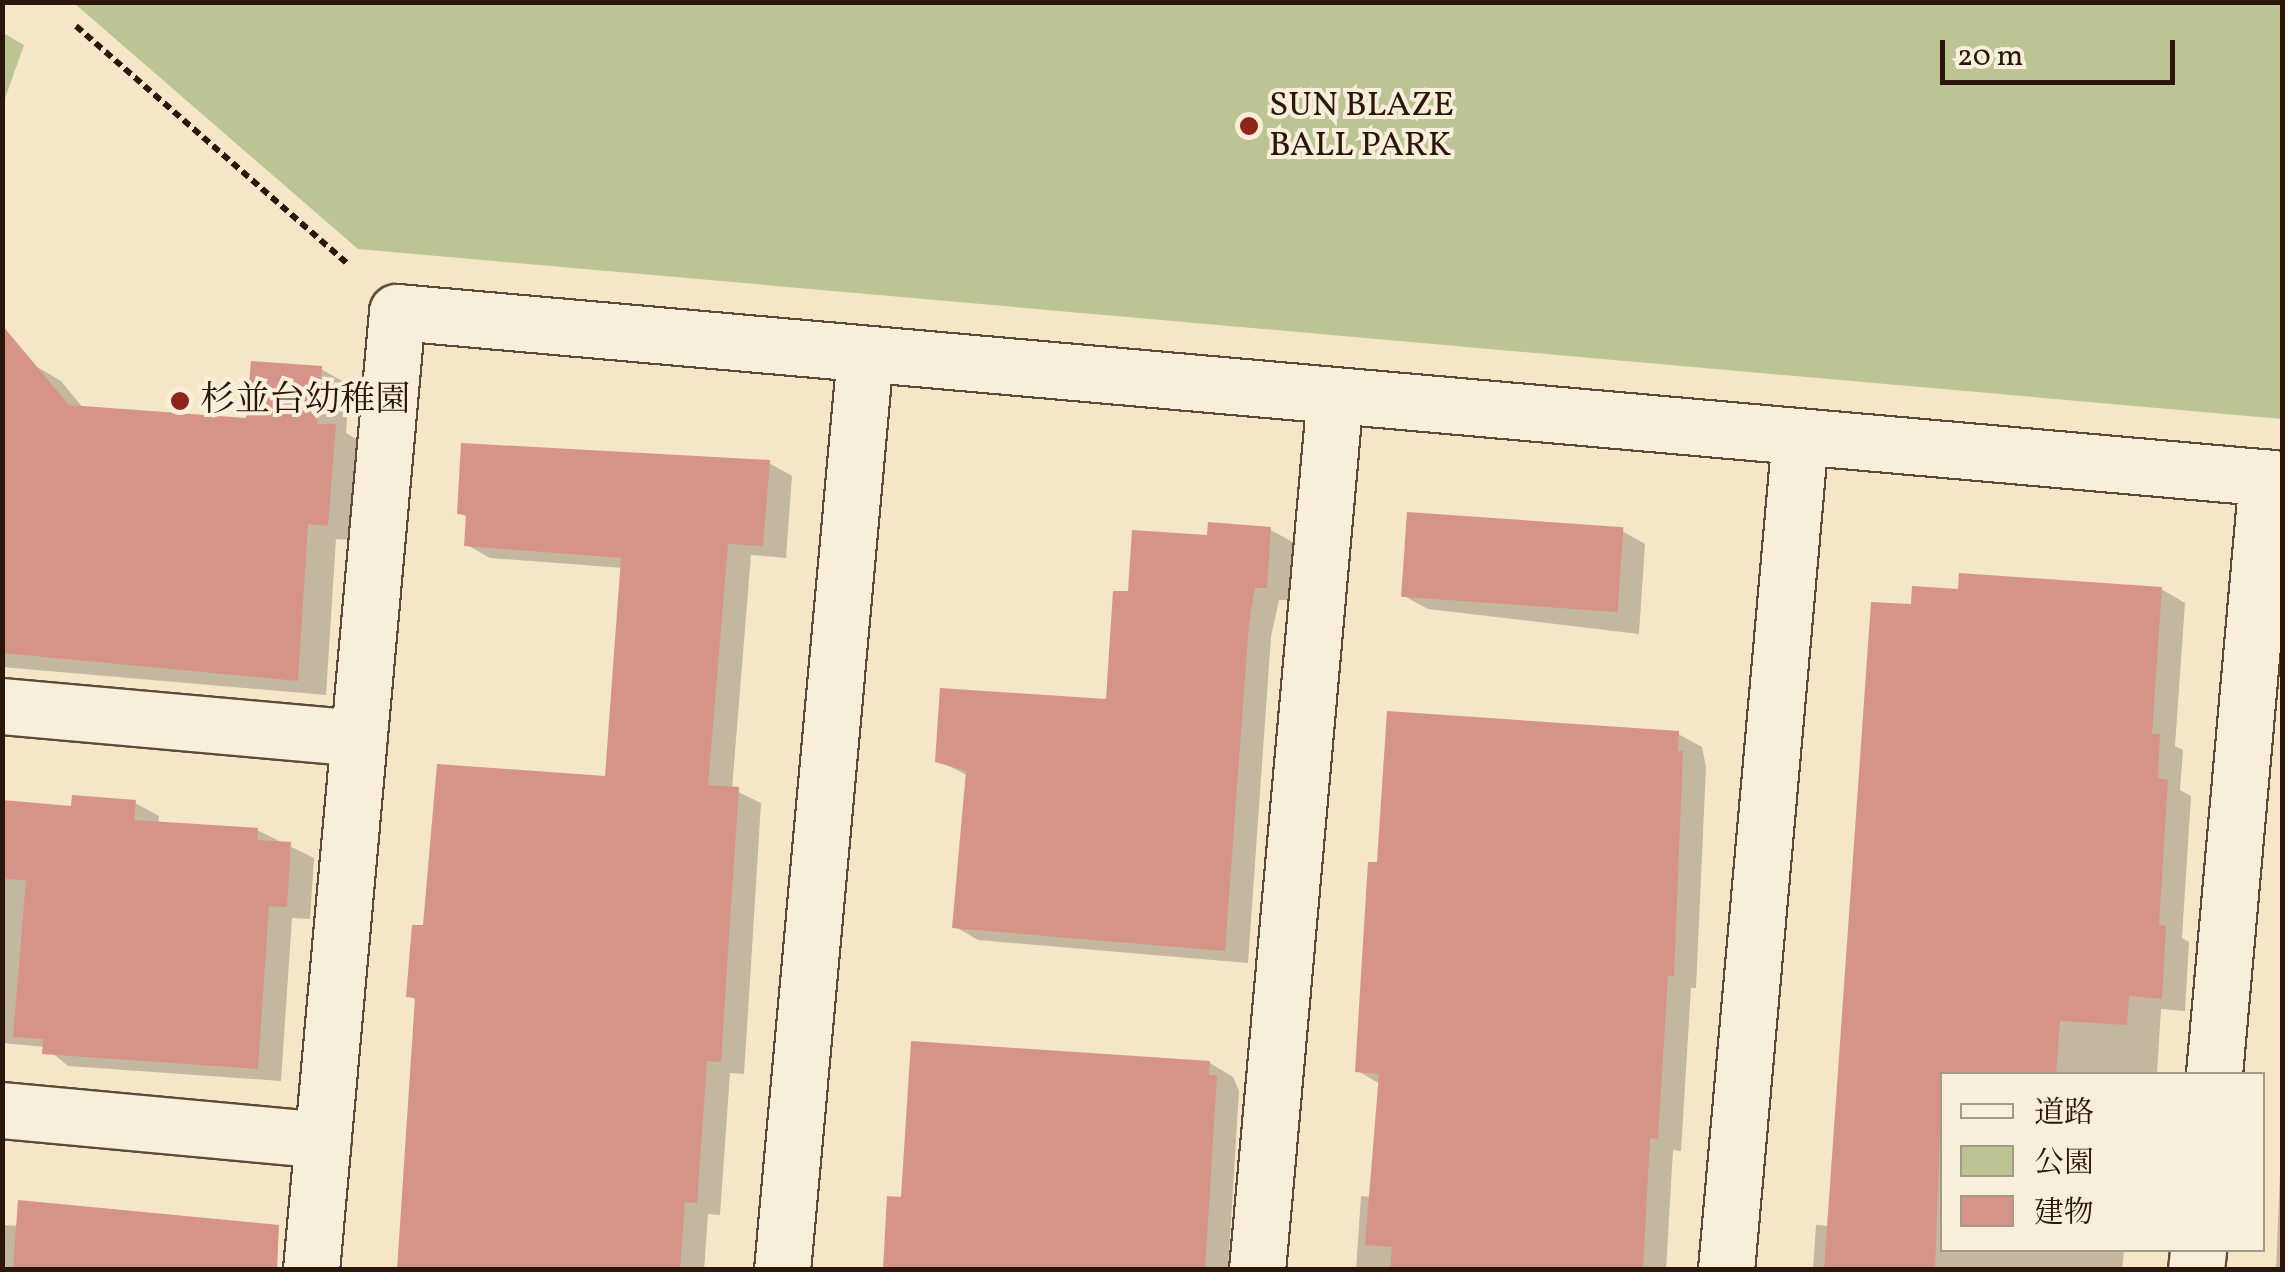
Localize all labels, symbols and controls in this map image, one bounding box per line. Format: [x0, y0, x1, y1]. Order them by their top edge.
scale bar [1945, 20, 2180, 82]
text: 20 m [1957, 36, 2023, 78]
place label: SUN BLAZE BALL PARK [1269, 85, 1454, 167]
marker: SUN BLAZE BALL PARK [1238, 115, 1260, 137]
place label: 杉並台幼稚園 [200, 380, 410, 422]
marker: 杉並台幼稚園 [169, 390, 191, 412]
legend [1940, 1072, 2265, 1252]
text: 道路 [2034, 1093, 2094, 1135]
text: 公園 [2034, 1143, 2094, 1185]
text: 建物 [2034, 1193, 2094, 1235]

